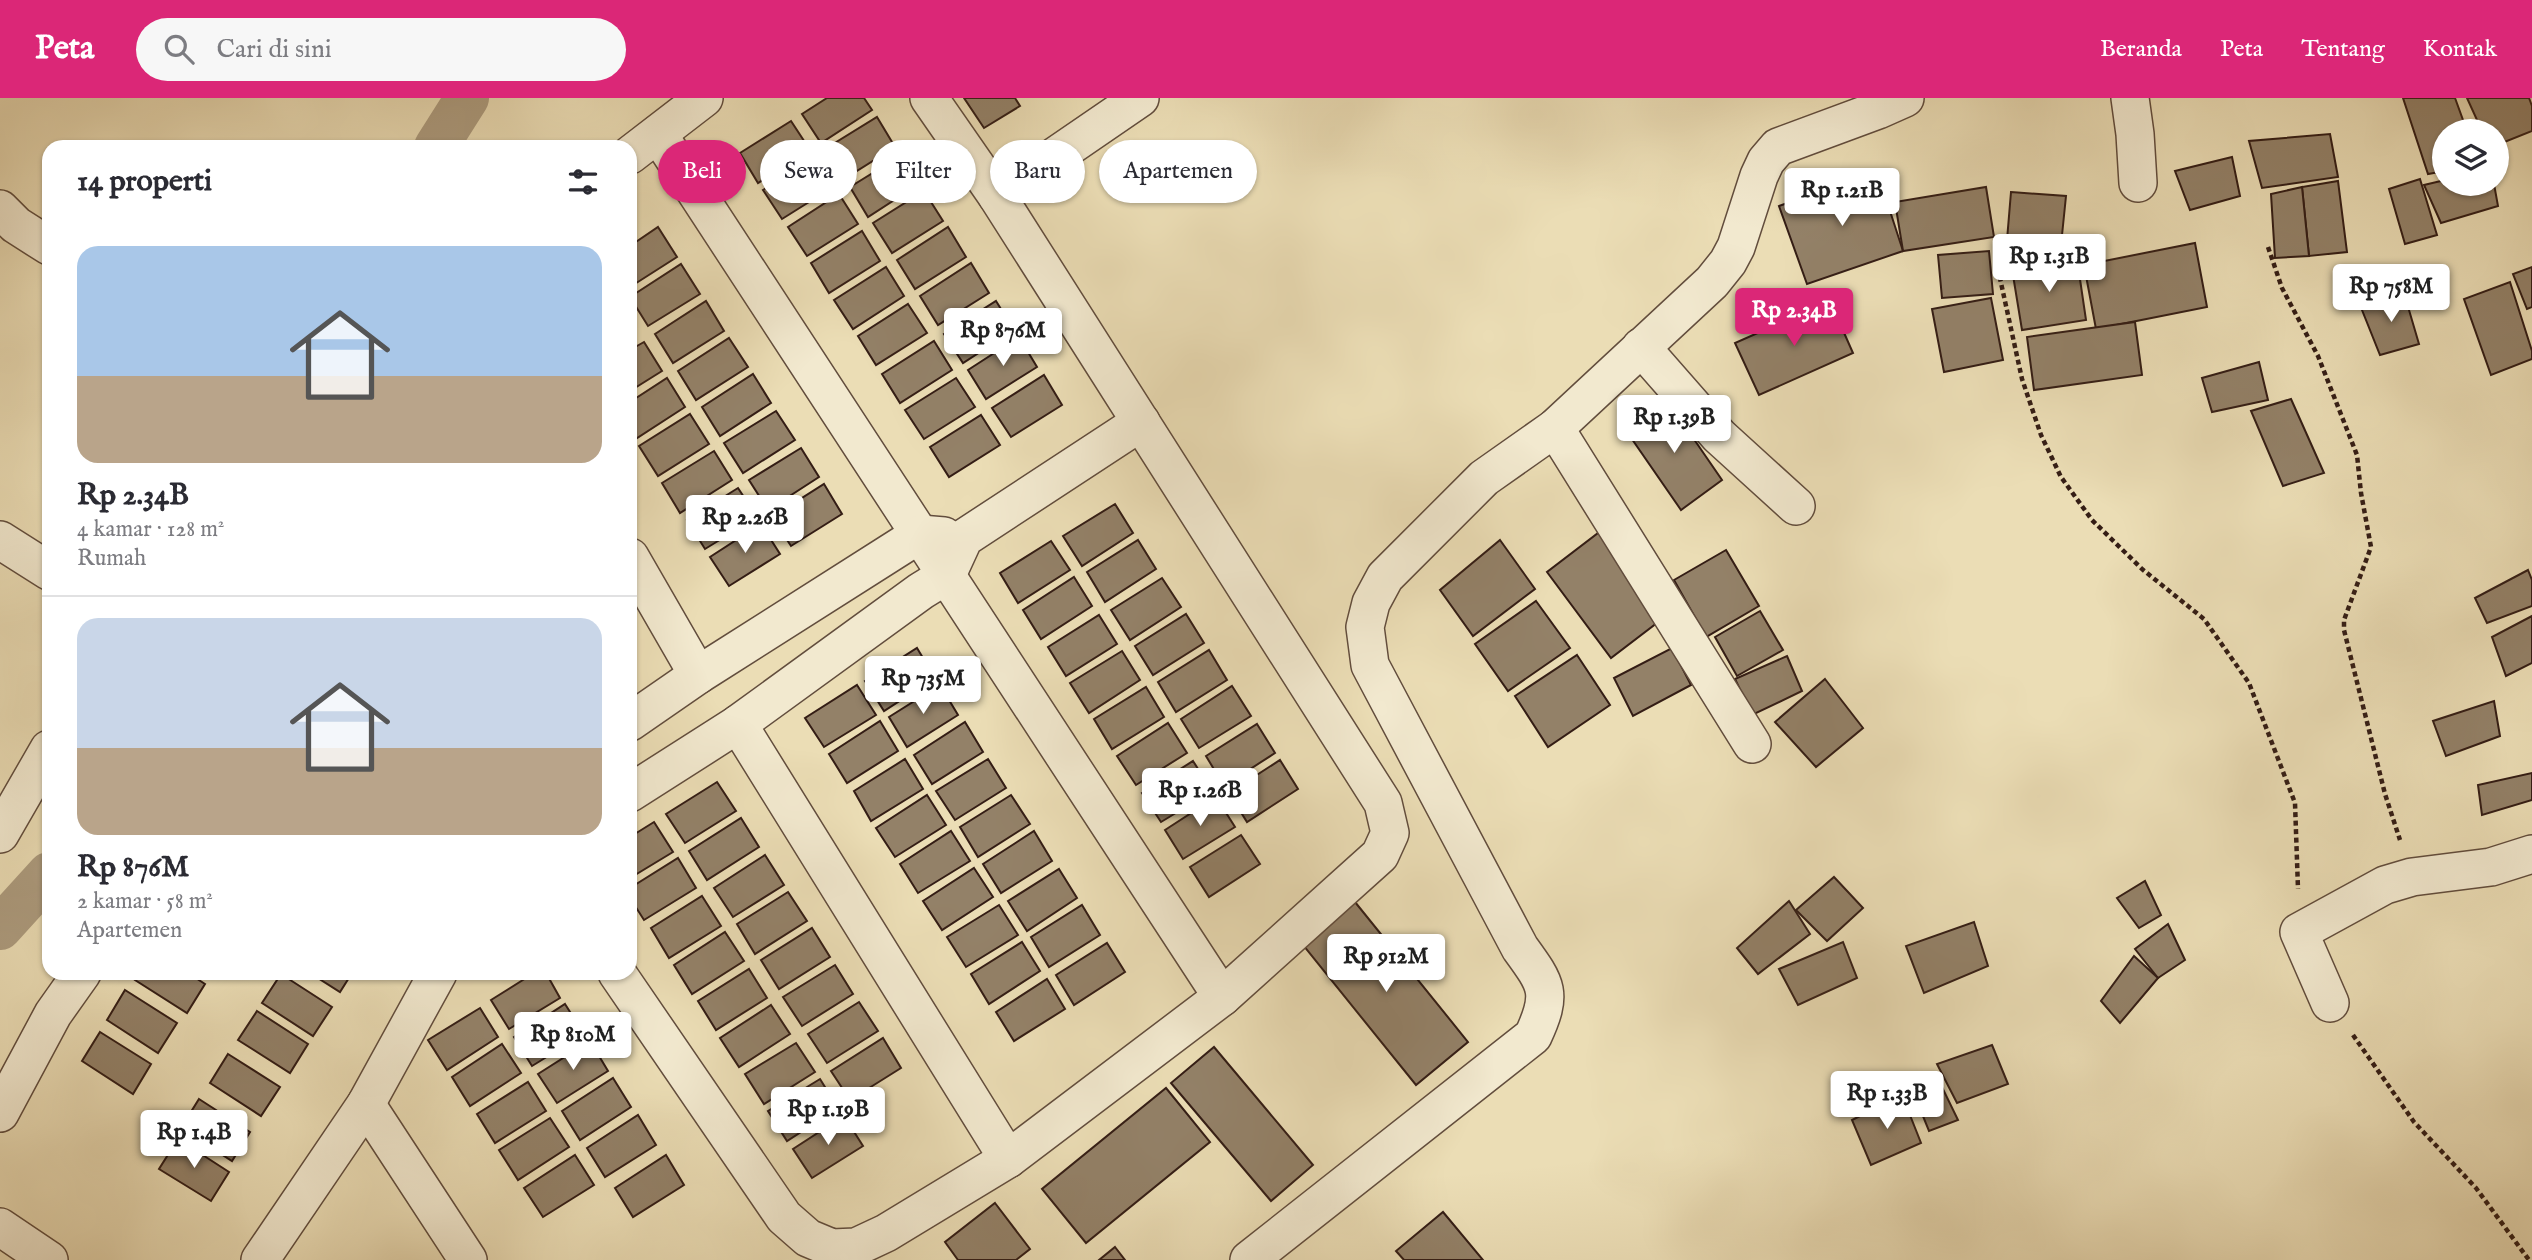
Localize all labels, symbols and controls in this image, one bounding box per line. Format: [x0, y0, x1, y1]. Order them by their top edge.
search box [136, 18, 626, 81]
text: Peta [35, 28, 94, 70]
icon: search [160, 30, 198, 68]
text: Cari di sini [216, 33, 332, 66]
text: Beranda [2100, 34, 2182, 65]
text: Peta [2220, 34, 2263, 65]
text: Tentang [2301, 34, 2385, 65]
text: Kontak [2423, 34, 2497, 65]
map controls [2432, 119, 2509, 196]
button: layers [2432, 119, 2509, 196]
chip: Beli [658, 140, 746, 203]
chip: Sewa [760, 140, 857, 203]
chip: Filter [871, 140, 976, 203]
chip: Baru [990, 140, 1085, 203]
chip: Apartemen [1099, 140, 1257, 203]
text: 14 properti [77, 163, 212, 201]
icon: filters [564, 163, 602, 201]
pin: Rp 1.21B [1770, 169, 1914, 228]
text: Rp 1.21B [1801, 176, 1883, 205]
pin: Rp 1.31B [1977, 234, 2121, 294]
text: Rp 1.31B [2009, 242, 2089, 271]
pin: Rp 758M [2326, 264, 2456, 324]
text: Rp 758M [2349, 272, 2433, 301]
pin: Rp 2.34B [1722, 288, 1866, 348]
icon: home [277, 292, 403, 418]
text: Rp 2.34B [1751, 296, 1837, 325]
pin: Rp 876M [938, 308, 1068, 368]
text: Rp 876M [960, 316, 1046, 345]
pin: Rp 1.39B [1602, 396, 1746, 455]
text: Rp 1.39B [1633, 403, 1715, 432]
text: Rp 2.34B [77, 477, 189, 515]
pin: Rp 2.26B [673, 496, 817, 555]
text: Rp 2.26B [702, 503, 788, 532]
text: 4 kamar · 128 m² [77, 515, 224, 544]
text: Rumah [77, 544, 146, 573]
pin: Rp 735M [858, 656, 988, 716]
icon: home [277, 664, 403, 790]
text: Rp 735M [881, 664, 965, 693]
pin: Rp 1.26B [1128, 768, 1272, 828]
text: Rp 1.26B [1158, 776, 1242, 805]
text: Rp 876M [77, 849, 189, 887]
text: 2 kamar · 58 m² [77, 887, 213, 916]
text: Apartemen [77, 916, 182, 945]
pin: Rp 912M [1321, 934, 1451, 994]
text: Rp 912M [1343, 942, 1429, 971]
pin: Rp 810M [508, 1012, 638, 1072]
text: Rp 810M [530, 1020, 616, 1049]
pin: Rp 1.33B [1815, 1072, 1959, 1131]
text: Rp 1.33B [1847, 1079, 1927, 1108]
pin: Rp 1.19B [756, 1088, 900, 1147]
text: Rp 1.19B [787, 1095, 869, 1124]
pin: Rp 1.4B [129, 1110, 259, 1170]
text: Rp 1.4B [156, 1118, 232, 1147]

